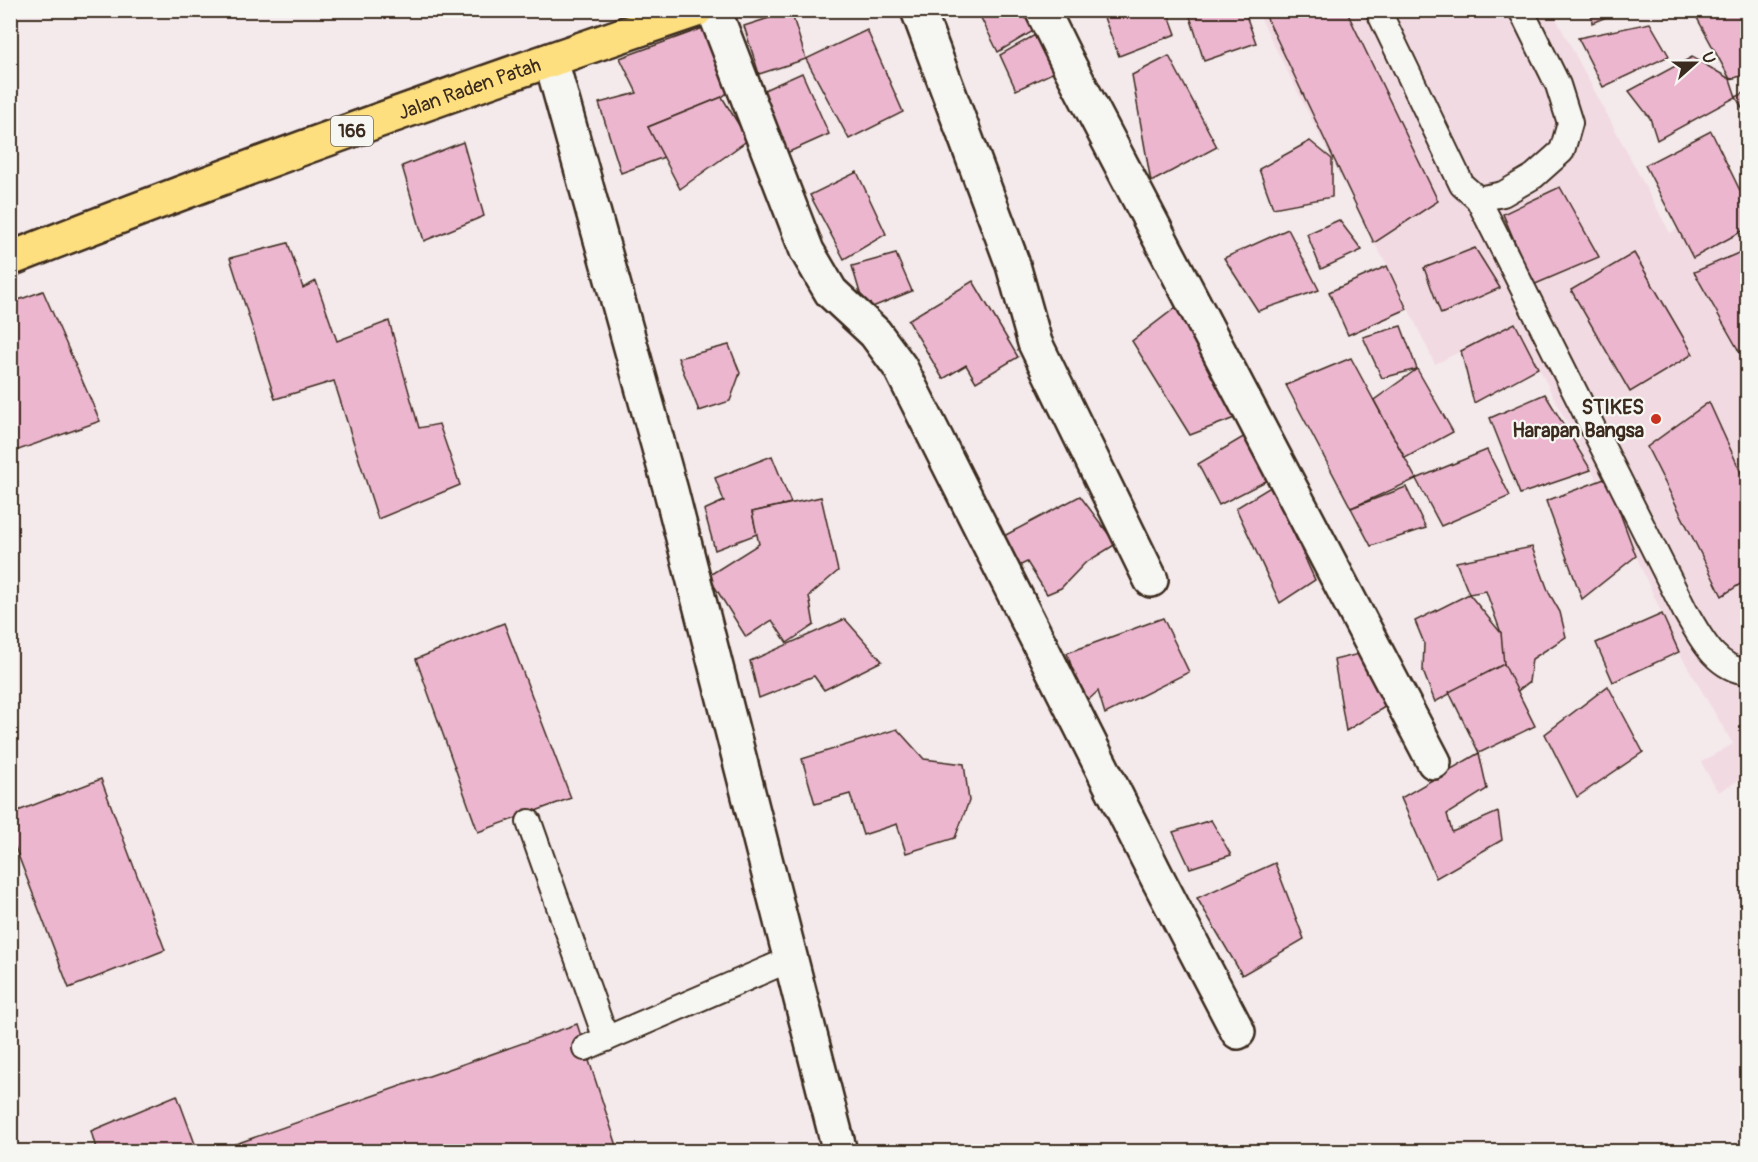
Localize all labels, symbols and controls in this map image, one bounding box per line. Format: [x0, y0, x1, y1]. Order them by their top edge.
north arrow [1665, 33, 1725, 93]
text: U [1697, 49, 1719, 67]
street label: Jalan Raden Patah [394, 52, 544, 125]
road number: 166 [331, 116, 373, 146]
place label: STIKES Harapan Bangsa [1512, 395, 1644, 443]
marker: STIKES Harapan Bangsa [1649, 412, 1663, 426]

